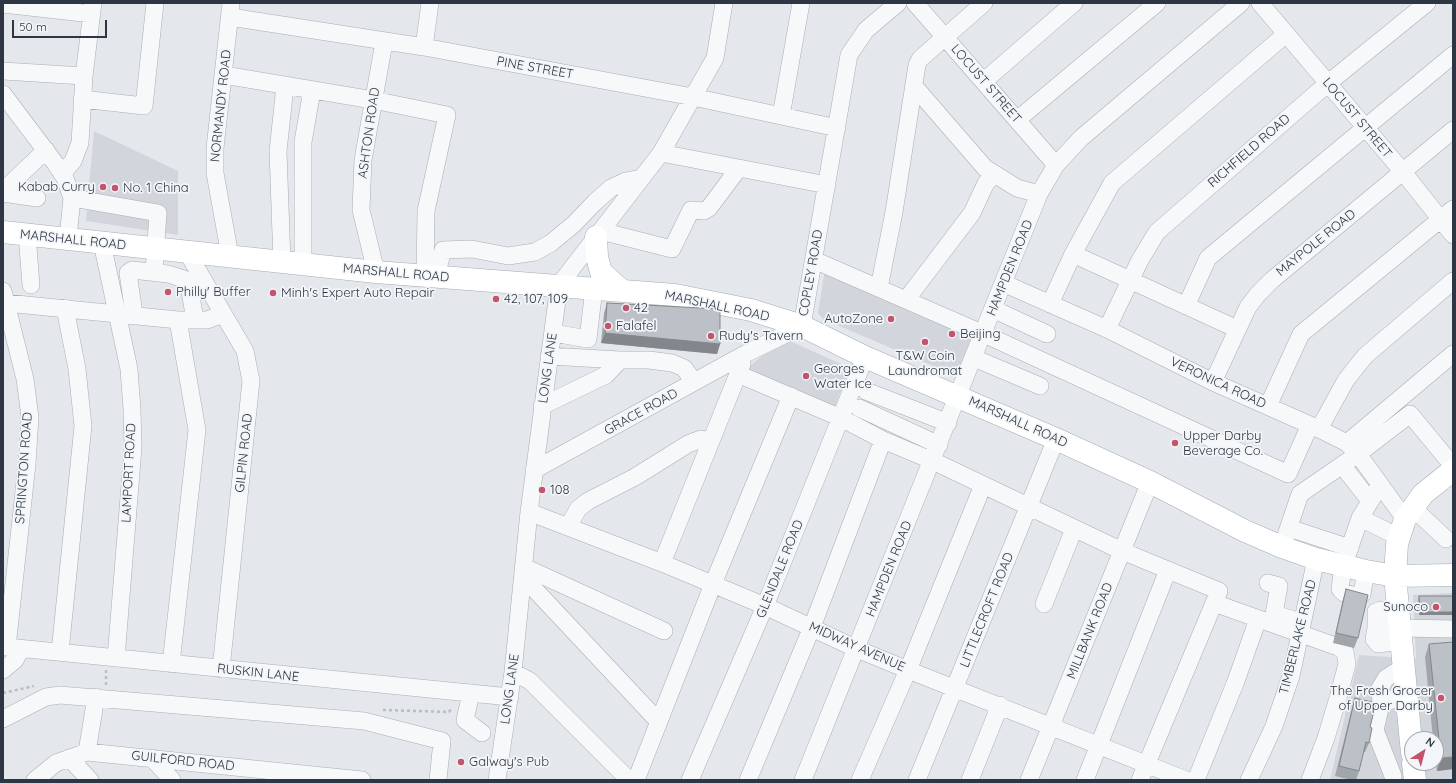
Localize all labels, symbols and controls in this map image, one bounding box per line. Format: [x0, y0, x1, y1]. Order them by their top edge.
scale bar [14, 12, 109, 38]
text: 50 m [19, 19, 47, 34]
street label: LOCUST STREET [947, 41, 1025, 127]
street label: NORMANDY ROAD [207, 49, 235, 163]
street label: PINE STREET [495, 54, 575, 82]
street label: LOCUST STREET [1319, 75, 1395, 161]
street label: ASHTON ROAD [355, 86, 383, 180]
street label: RICHFIELD ROAD [1205, 111, 1293, 191]
place label: Kabab Curry [18, 179, 95, 195]
place label: No. 1 China [123, 180, 189, 196]
marker: Kabab Curry [98, 182, 108, 192]
marker: No. 1 China [110, 183, 120, 193]
street label: MAYPOLE ROAD [1273, 206, 1359, 280]
street label: HAMPDEN ROAD [984, 218, 1036, 318]
street label: MARSHALL ROAD [19, 227, 127, 253]
street label: COPLEY ROAD [796, 229, 826, 317]
street label: MARSHALL ROAD [342, 261, 450, 285]
place label: Philly' Buffer [176, 284, 251, 300]
place label: Minh's Expert Auto Repair [281, 285, 434, 301]
marker: Philly' Buffer [163, 287, 173, 297]
street label: MARSHALL ROAD [663, 287, 771, 325]
marker: Minh's Expert Auto Repair [268, 288, 278, 298]
place label: 42, 107, 109 [504, 291, 568, 307]
marker: 42, 107, 109 [491, 294, 501, 304]
place label: 42 [634, 300, 648, 316]
marker: 42 [621, 303, 631, 313]
place label: AutoZone [824, 311, 883, 327]
marker: AutoZone [886, 314, 896, 324]
place label: Falafel [616, 318, 656, 334]
marker: Falafel [603, 321, 613, 331]
place label: Beijing [960, 326, 1000, 342]
place label: Rudy's Tavern [719, 328, 803, 344]
marker: Beijing [947, 329, 957, 339]
marker: Rudy's Tavern [706, 331, 716, 341]
street label: LONG LANE [535, 332, 561, 404]
marker: T&W Coin Laundromat [920, 337, 930, 347]
place label: T&W Coin Laundromat [888, 348, 962, 379]
street label: VERONICA ROAD [1168, 354, 1268, 412]
place label: Georges Water Ice [814, 361, 872, 392]
marker: Georges Water Ice [801, 371, 811, 381]
street label: GRACE ROAD [601, 385, 681, 439]
street label: MARSHALL ROAD [966, 393, 1070, 451]
street label: SPRINGTON ROAD [12, 412, 36, 524]
street label: GILPIN ROAD [232, 413, 256, 493]
street label: LAMPORT ROAD [119, 423, 139, 523]
place label: Upper Darby Beverage Co. [1183, 428, 1263, 459]
marker: Upper Darby Beverage Co. [1170, 438, 1180, 448]
place label: 108 [550, 482, 570, 498]
marker: 108 [537, 485, 547, 495]
street label: GLENDALE ROAD [753, 518, 807, 620]
street label: HAMPDEN ROAD [863, 519, 915, 619]
street label: LITTLECROFT ROAD [957, 550, 1017, 670]
street label: TIMBERLAKE ROAD [1276, 578, 1320, 696]
street label: MILLBANK ROAD [1064, 580, 1116, 682]
place label: Sunoco [1383, 599, 1428, 615]
marker: Sunoco [1431, 602, 1441, 612]
street label: MIDWAY AVENUE [807, 619, 907, 675]
street label: LONG LANE [497, 653, 523, 725]
street label: RUSKIN LANE [216, 661, 300, 685]
place label: The Fresh Grocer of Upper Darby [1330, 683, 1433, 714]
marker: The Fresh Grocer of Upper Darby [1436, 693, 1446, 703]
north arrow [1404, 731, 1444, 771]
text: N [1423, 734, 1438, 750]
street label: GUILFORD ROAD [131, 748, 235, 774]
place label: Galway's Pub [469, 754, 549, 770]
marker: Galway's Pub [456, 757, 466, 767]

